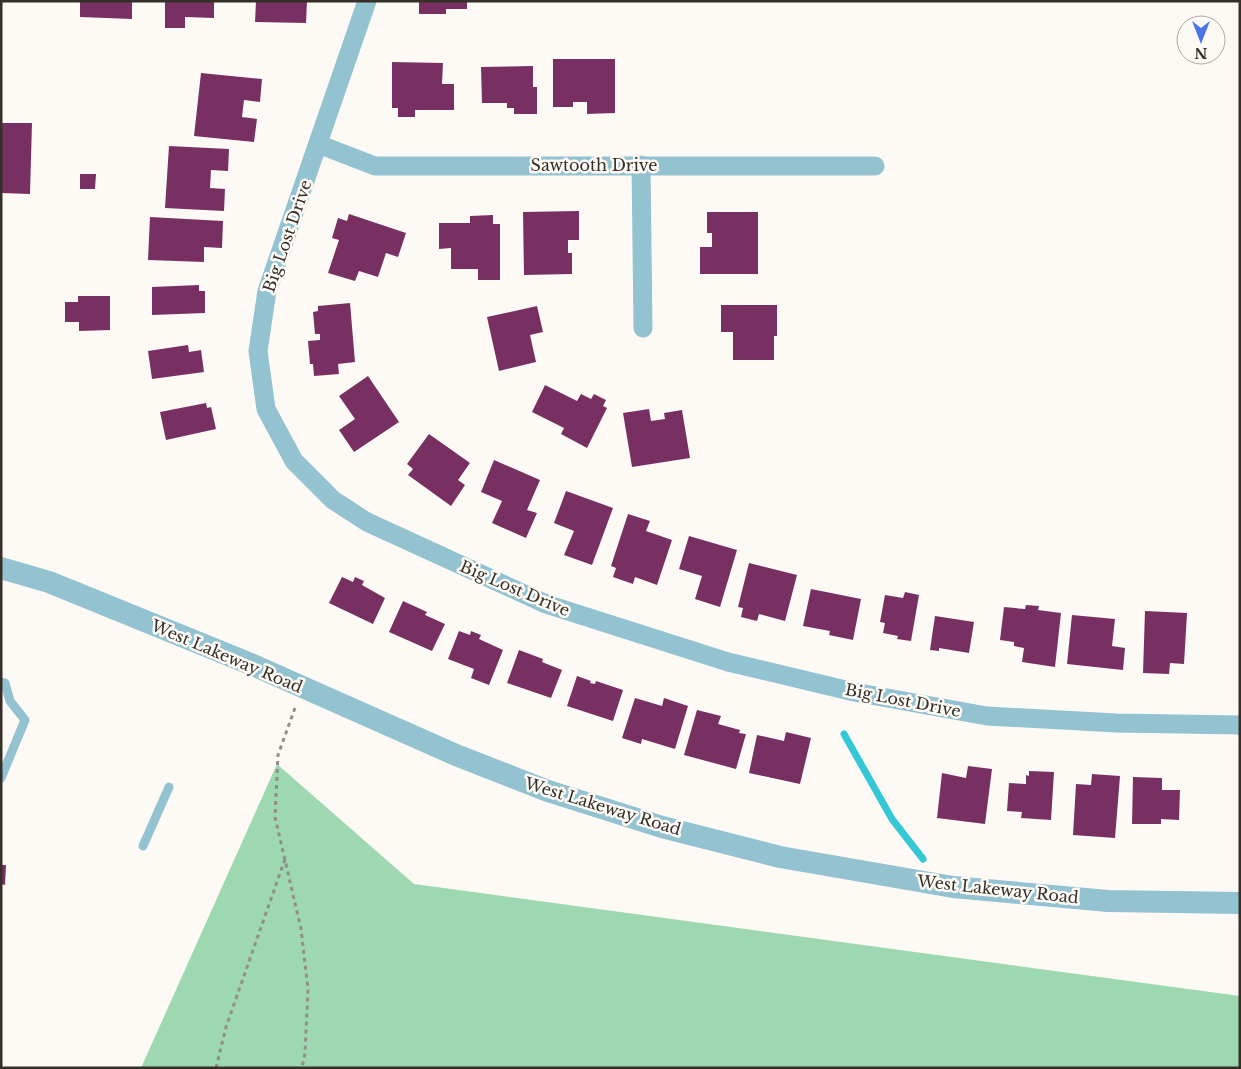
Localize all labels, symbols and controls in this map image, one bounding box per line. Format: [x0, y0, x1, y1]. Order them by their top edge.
north arrow [1176, 15, 1226, 65]
text: N [1194, 44, 1208, 62]
street label: Sawtooth Drive [531, 155, 657, 175]
street label: Big Lost Drive [258, 177, 316, 295]
street label: Big Lost Drive [457, 556, 573, 620]
street label: West Lakeway Road [147, 615, 306, 697]
street label: Big Lost Drive [843, 679, 963, 721]
street label: West Lakeway Road [522, 772, 684, 839]
street label: West Lakeway Road [915, 870, 1080, 907]

